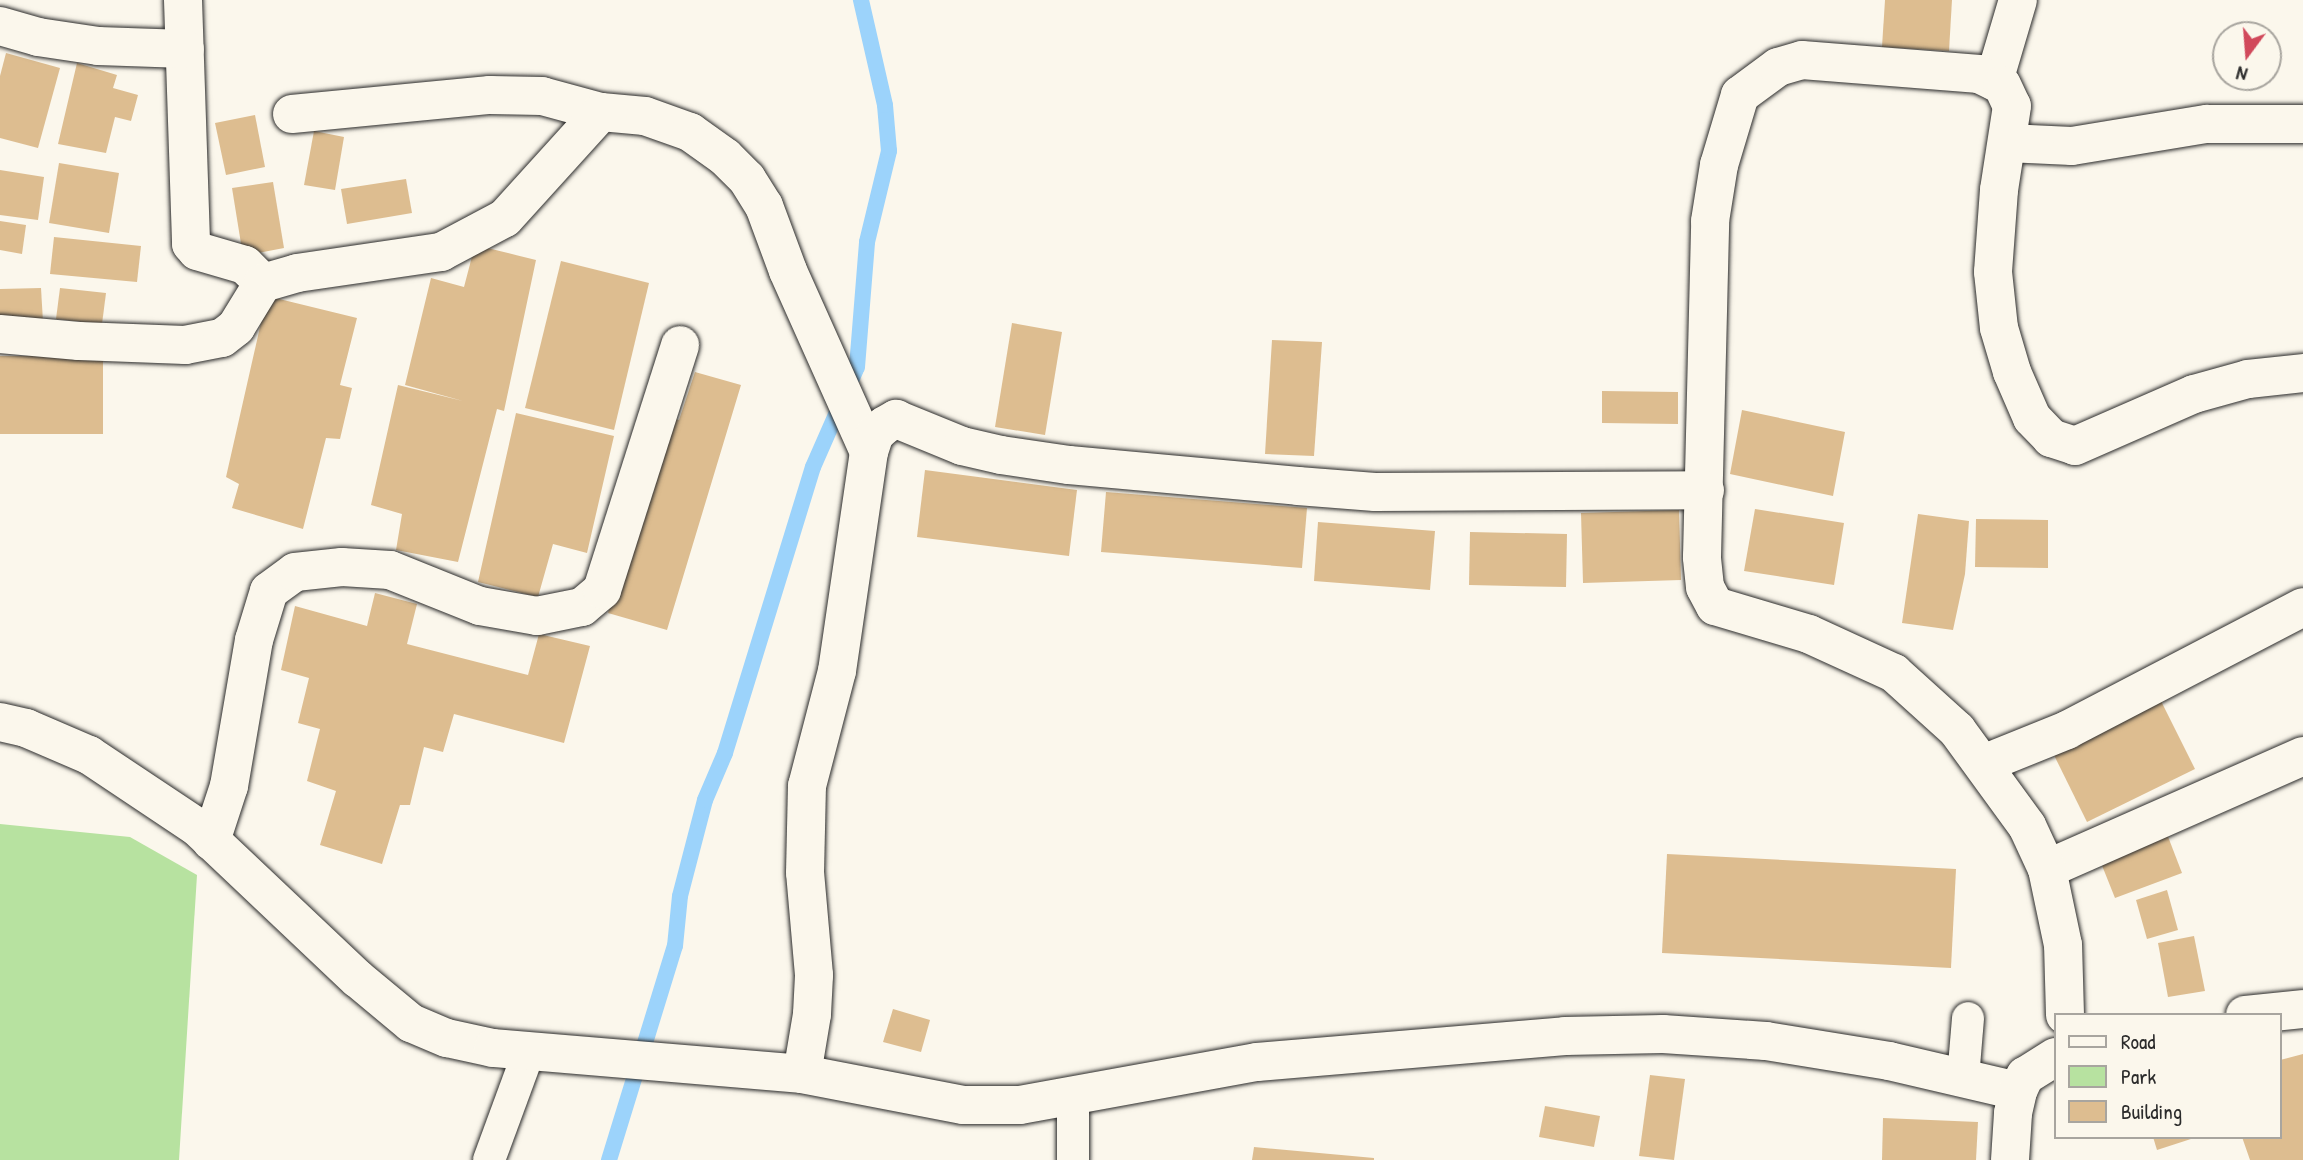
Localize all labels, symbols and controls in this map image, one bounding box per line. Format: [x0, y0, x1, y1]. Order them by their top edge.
north arrow [2212, 21, 2282, 91]
text: N [2233, 60, 2250, 88]
legend [2054, 1013, 2282, 1139]
text: Road [2121, 1027, 2155, 1056]
text: Park [2121, 1062, 2156, 1091]
text: Building [2121, 1097, 2182, 1126]

